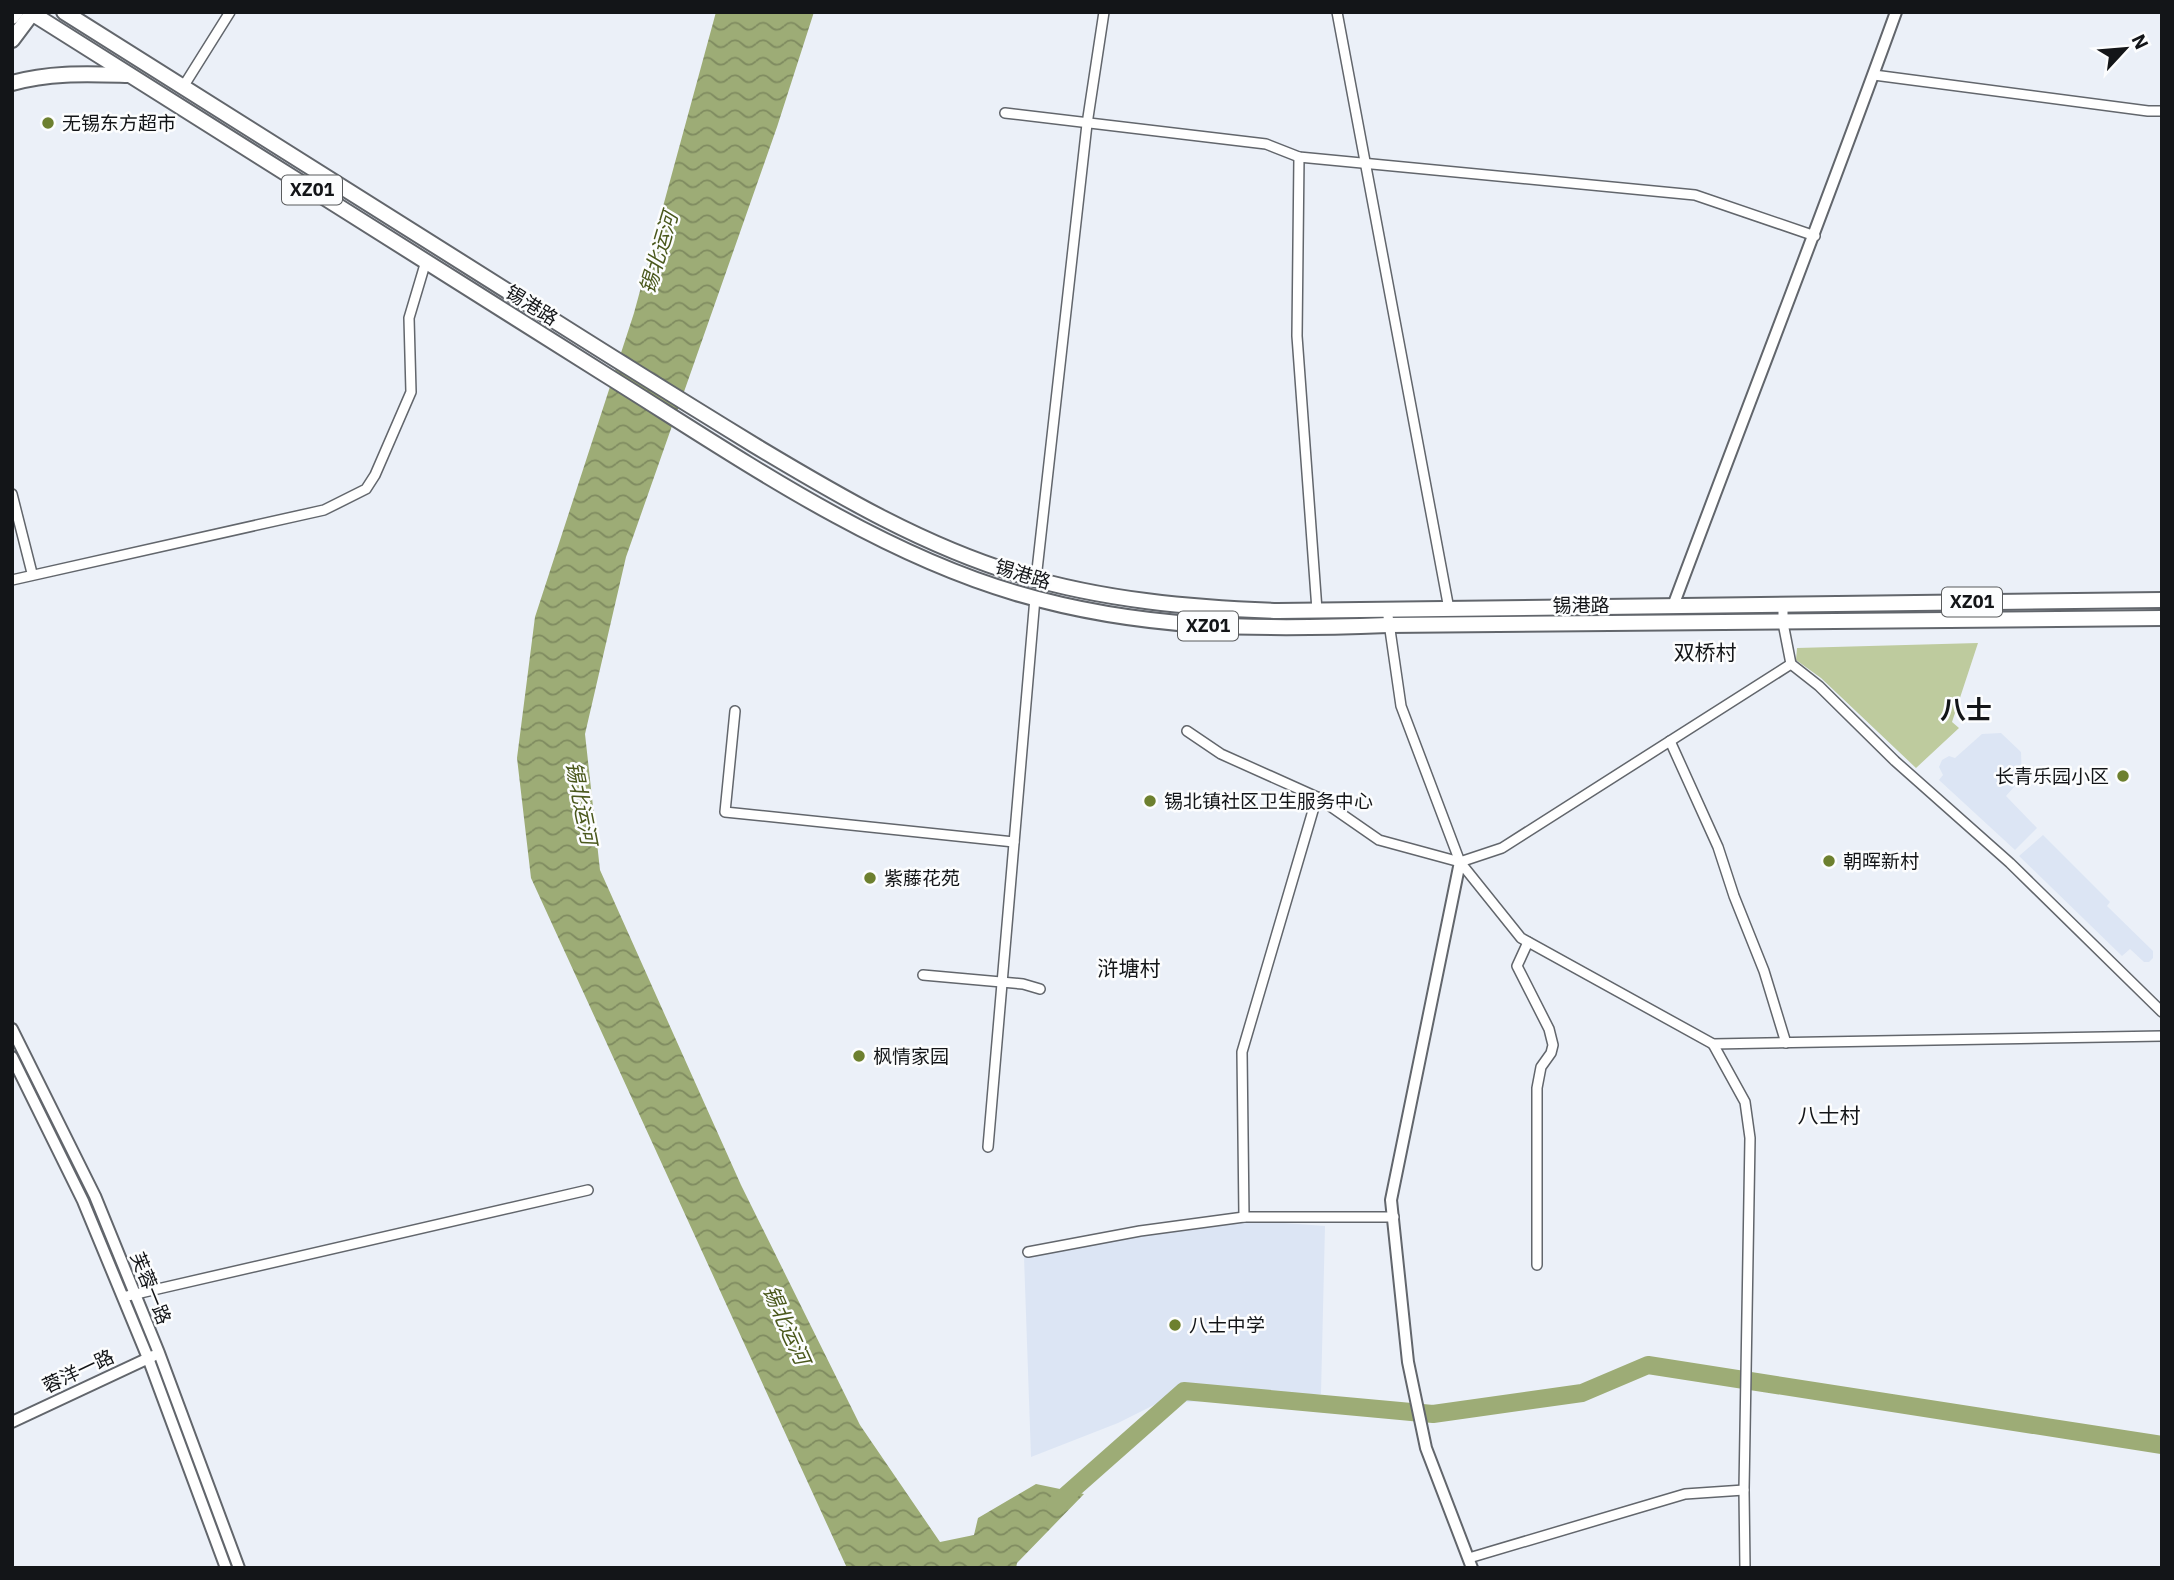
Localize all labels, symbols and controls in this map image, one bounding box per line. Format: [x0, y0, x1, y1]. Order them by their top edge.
north arrow [2090, 14, 2160, 84]
text: N [2126, 30, 2154, 53]
place label: 无锡东方超市 [62, 111, 176, 135]
marker: 无锡东方超市 [40, 115, 56, 131]
road number: XZ01 [282, 176, 342, 204]
water label: 锡北运河 [632, 205, 685, 297]
street label: 锡港路 [501, 280, 563, 330]
street label: 锡港路 [992, 554, 1054, 594]
road number: XZ01 [1942, 588, 2002, 616]
street label: 锡港路 [1552, 593, 1610, 617]
road number: XZ01 [1178, 612, 1238, 640]
district label: 双桥村 [1674, 638, 1737, 666]
district label: 八士 [1940, 692, 1992, 726]
water label: 锡北运河 [560, 759, 605, 851]
place label: 长青乐园小区 [1995, 764, 2109, 788]
marker: 长青乐园小区 [2115, 768, 2131, 784]
place label: 锡北镇社区卫生服务中心 [1164, 789, 1373, 813]
marker: 锡北镇社区卫生服务中心 [1142, 793, 1158, 809]
place label: 朝晖新村 [1843, 849, 1919, 873]
marker: 朝晖新村 [1821, 853, 1837, 869]
place label: 紫藤花苑 [884, 866, 960, 890]
marker: 紫藤花苑 [862, 870, 878, 886]
district label: 浒塘村 [1098, 954, 1161, 982]
place label: 枫情家园 [873, 1044, 949, 1068]
marker: 枫情家园 [851, 1048, 867, 1064]
district label: 八士村 [1798, 1101, 1861, 1129]
street label: 芙蓉一路 [126, 1248, 176, 1328]
water label: 锡北运河 [757, 1281, 818, 1372]
place label: 八士中学 [1189, 1313, 1265, 1337]
marker: 八士中学 [1167, 1317, 1183, 1333]
street label: 蓉洋一路 [38, 1344, 118, 1398]

